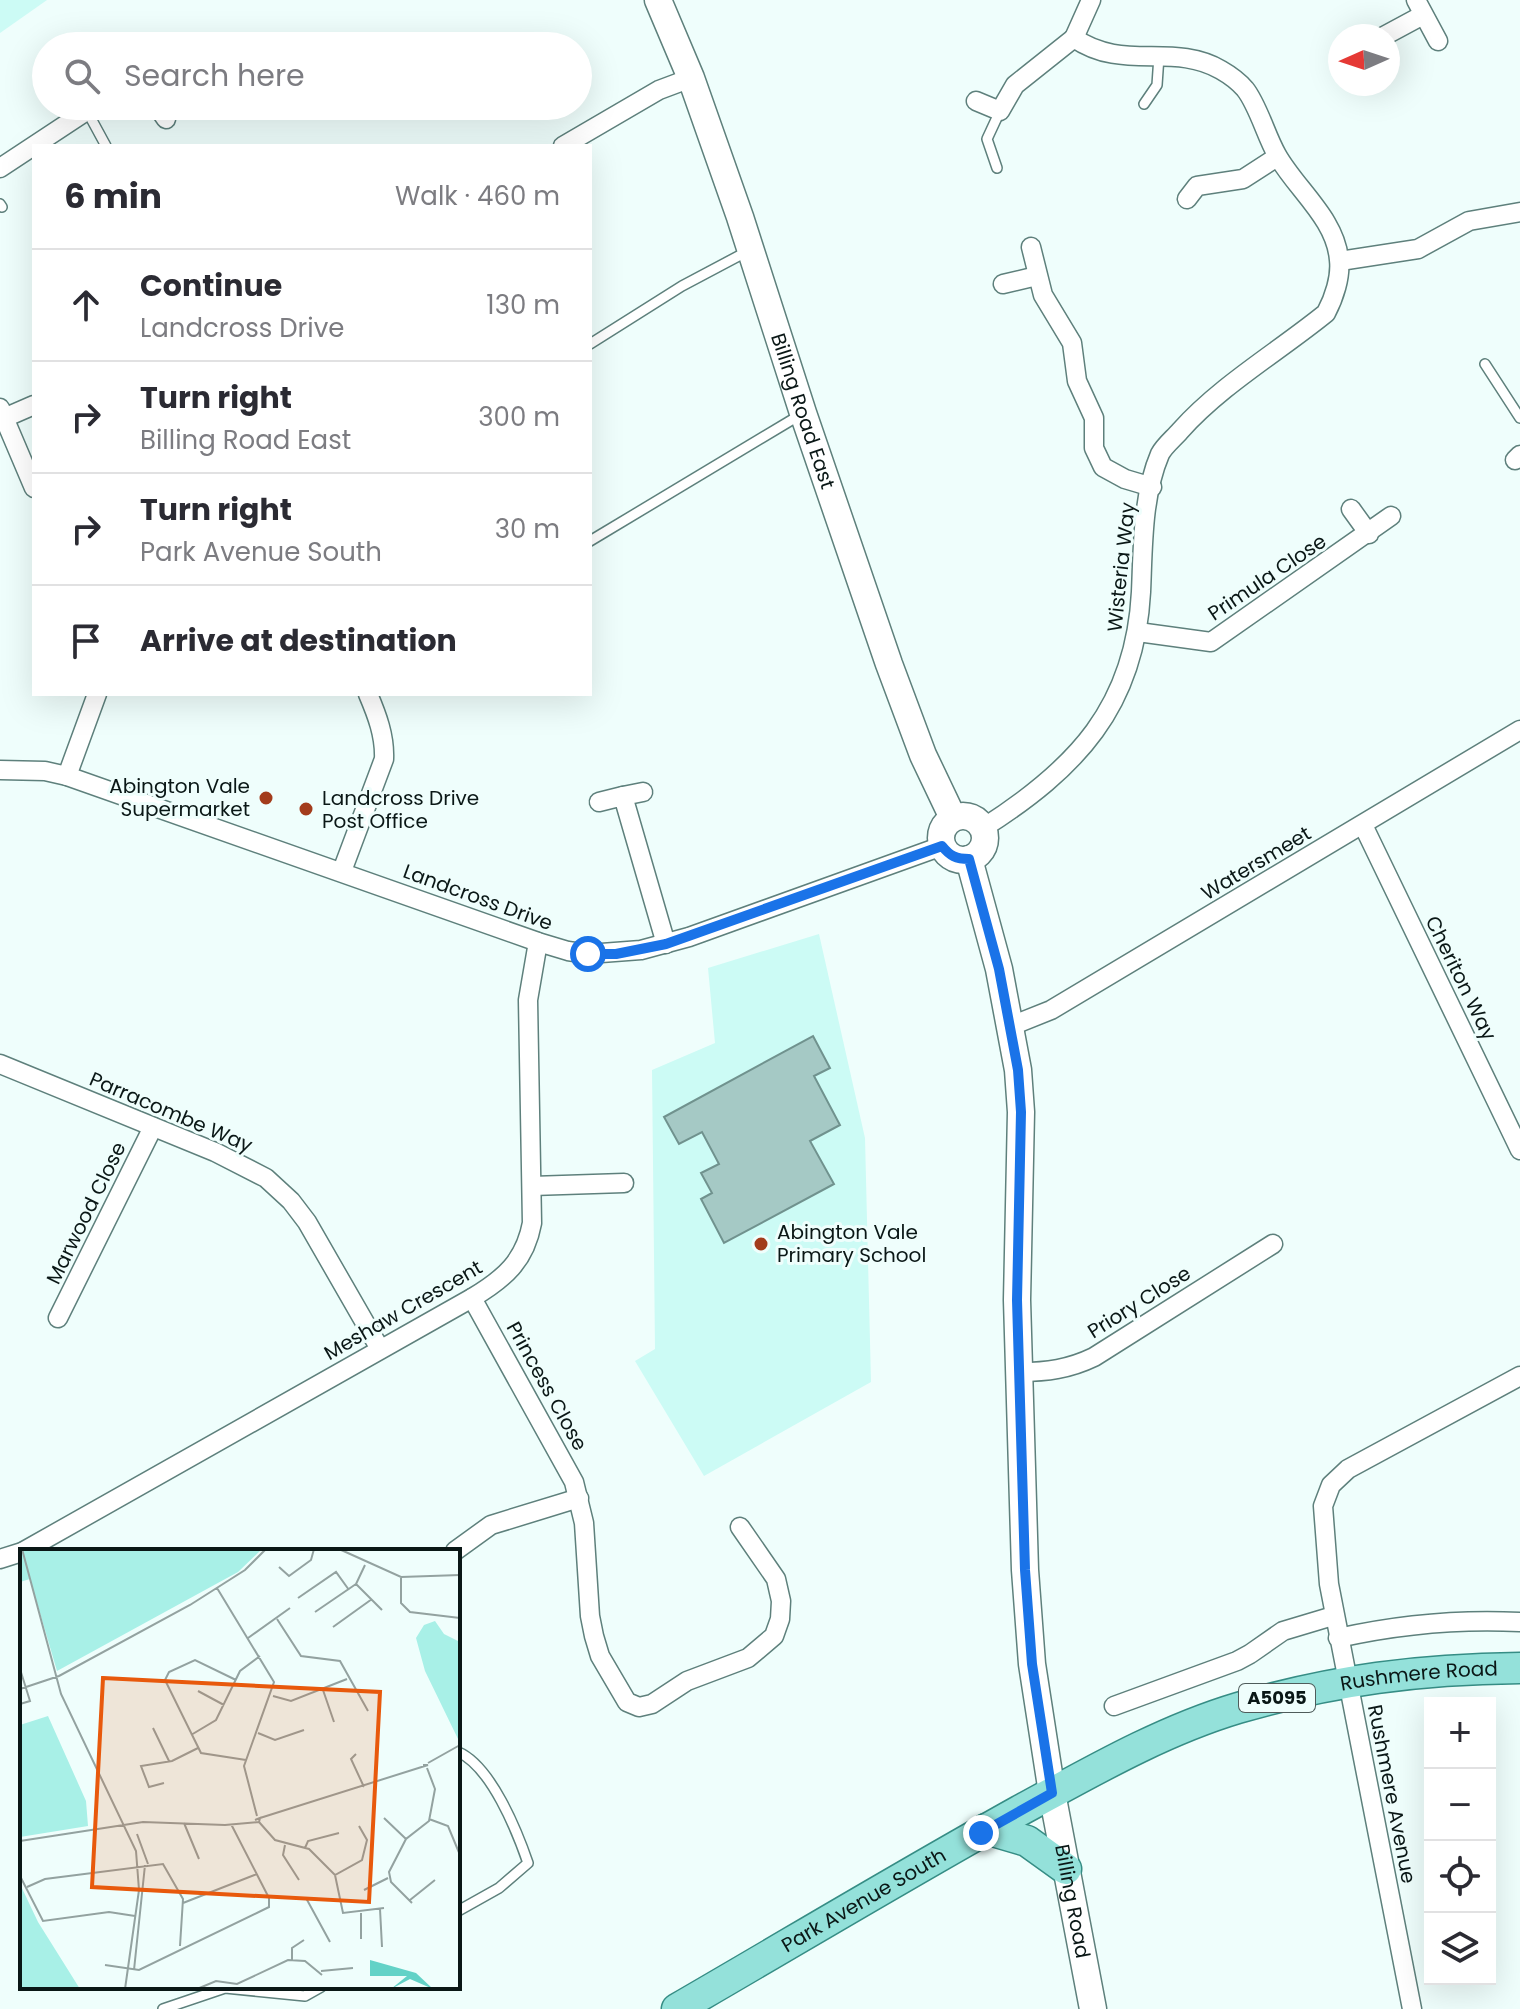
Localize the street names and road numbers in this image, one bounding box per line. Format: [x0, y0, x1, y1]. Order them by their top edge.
street label: Billing Road East [764, 329, 842, 493]
street label: Wisteria Way [1100, 501, 1142, 633]
street label: Primula Close [1202, 527, 1332, 627]
street label: Watersmeet [1196, 819, 1316, 907]
street label: Landcross Drive [399, 857, 557, 937]
street label: Cheriton Way [1419, 911, 1503, 1045]
street label: Parracombe Way [85, 1065, 257, 1159]
street label: Marwood Close [39, 1137, 133, 1289]
street label: Meshaw Crescent [319, 1253, 487, 1367]
street label: Priory Close [1082, 1259, 1196, 1345]
street label: Princess Close [500, 1316, 594, 1456]
street label: Rushmere Road [1338, 1654, 1498, 1698]
road number: A5095 [1239, 1684, 1315, 1712]
street label: Rushmere Avenue [1361, 1702, 1423, 1886]
street label: Park Avenue South [776, 1841, 951, 1959]
street label: Billing Road [1048, 1842, 1097, 1961]

